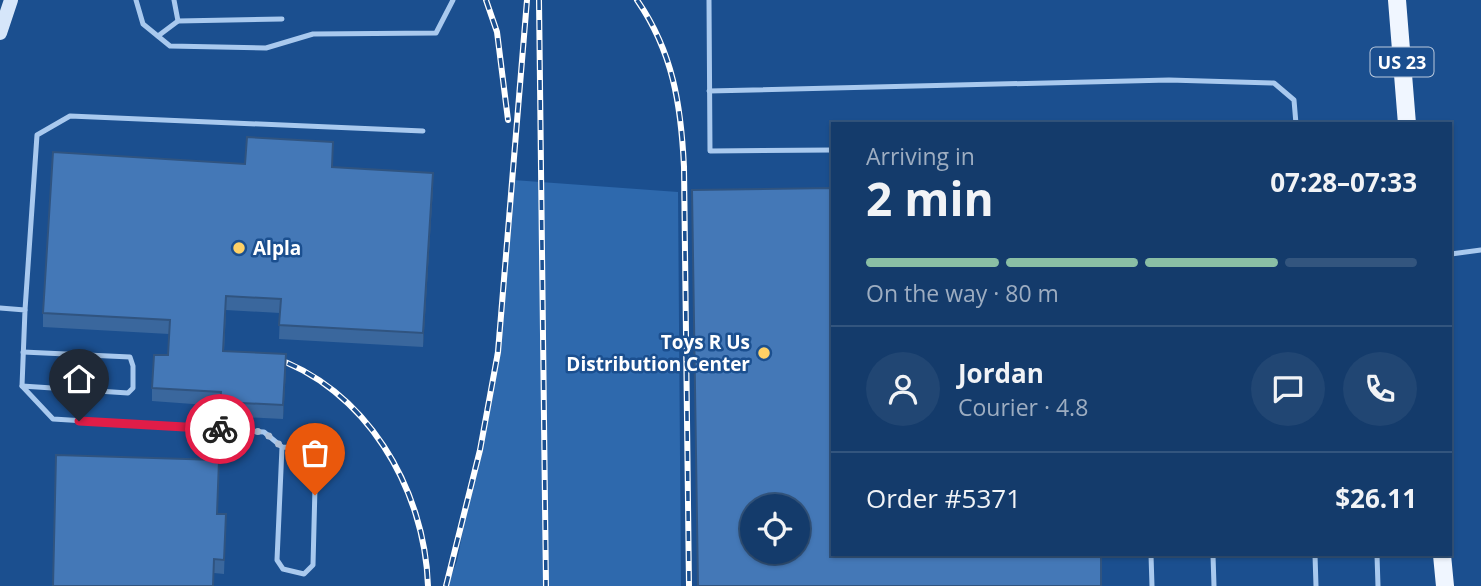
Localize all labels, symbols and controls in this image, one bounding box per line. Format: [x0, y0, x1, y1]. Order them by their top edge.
road number: US 23 [1370, 48, 1434, 76]
text: Arriving in [866, 140, 975, 172]
text: 07:28–07:33 [1270, 164, 1417, 200]
text: 2 min [866, 167, 994, 229]
place label: Alpla [253, 235, 301, 261]
marker: Alpla [231, 240, 247, 256]
text: On the way · 80 m [866, 277, 1059, 309]
place label: Toys R Us Distribution Center [566, 329, 750, 377]
marker: Toys R Us Distribution Center [756, 345, 772, 361]
pin [49, 349, 109, 421]
button: person [866, 352, 940, 426]
button: chat [1251, 352, 1325, 426]
button: phone [1343, 352, 1417, 426]
text: Jordan [958, 355, 1044, 391]
icon: home [60, 360, 98, 398]
text: Courier · 4.8 [958, 391, 1088, 423]
courier [185, 394, 255, 464]
icon: bike [201, 410, 239, 448]
pin [285, 423, 345, 495]
icon: bag [296, 434, 334, 472]
text: Order #5371 [866, 480, 1021, 516]
text: $26.11 [1335, 480, 1417, 516]
map controls [740, 494, 810, 564]
button: locate [740, 494, 810, 564]

